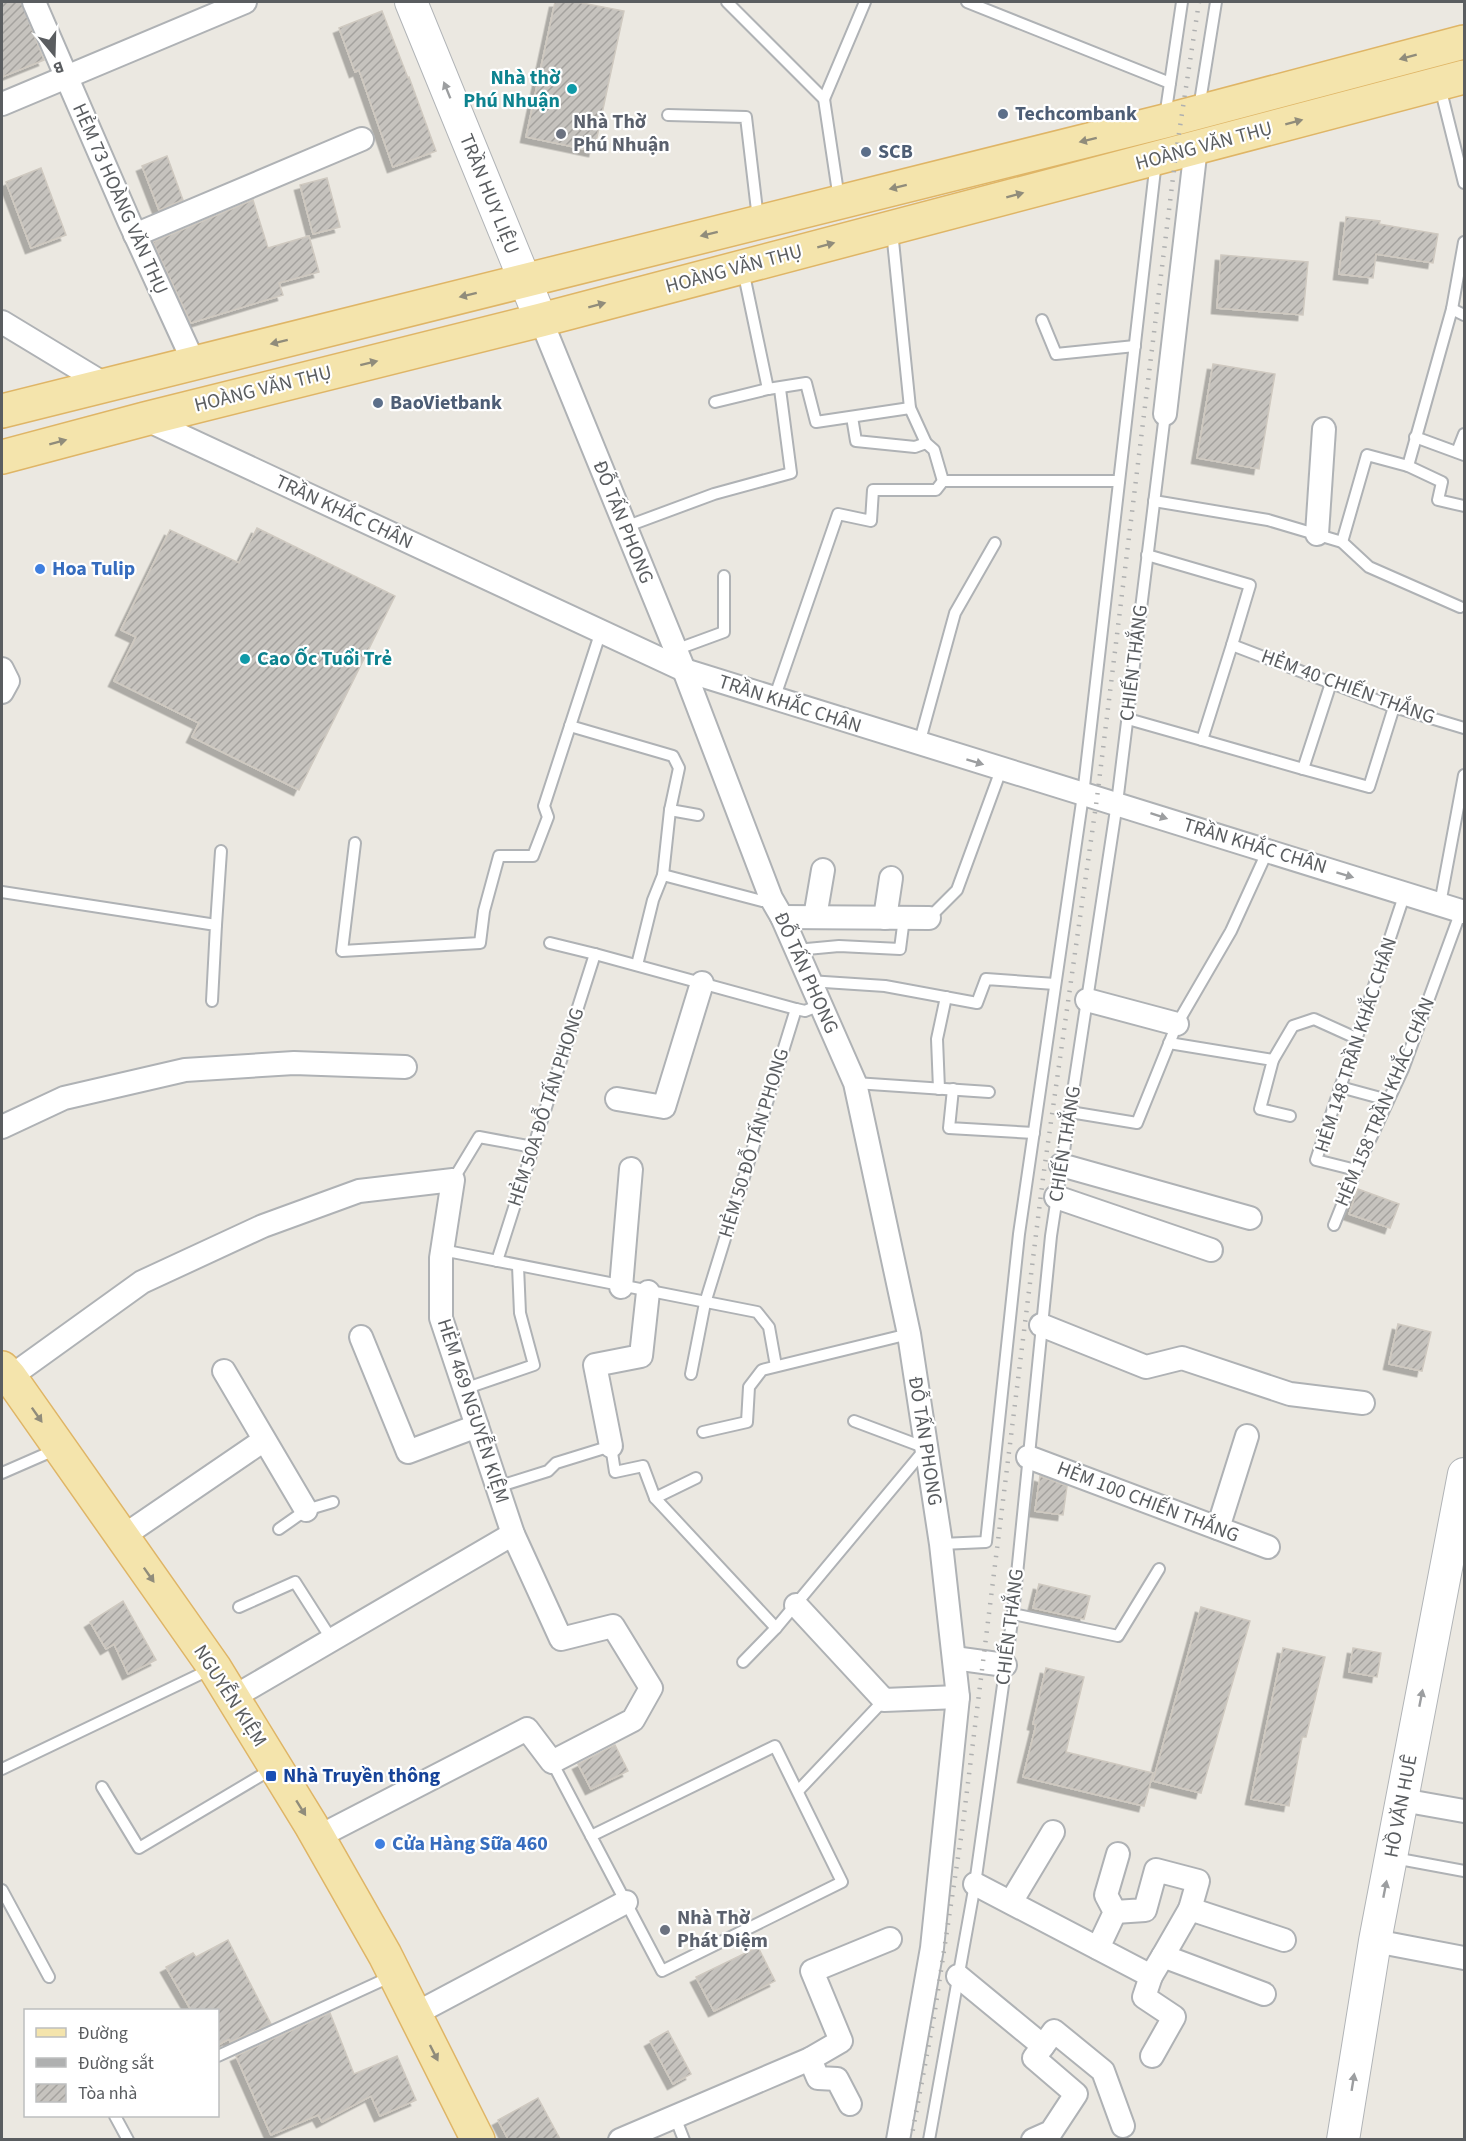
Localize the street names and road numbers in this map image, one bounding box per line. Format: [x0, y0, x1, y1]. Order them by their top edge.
street label: HẺM 73 HOÀNG VĂN THỤ [65, 99, 175, 299]
street label: HOÀNG VĂN THỤ [1132, 114, 1276, 178]
street label: TRẦN HUY LIỆU [452, 130, 526, 258]
street label: HOÀNG VĂN THỤ [662, 237, 806, 301]
street label: HOÀNG VĂN THỤ [191, 358, 335, 420]
street label: ĐỖ TẤN PHONG [586, 456, 660, 588]
street label: TRẦN KHẮC CHÂN [271, 468, 417, 556]
street label: CHIẾN THẮNG [1113, 603, 1155, 723]
street label: HẺM 40 CHIẾN THẮNG [1257, 643, 1439, 731]
street label: TRẦN KHẮC CHÂN [715, 668, 865, 740]
street label: TRẦN KHẮC CHÂN [1180, 811, 1330, 881]
street label: ĐỖ TẤN PHONG [767, 908, 845, 1038]
street label: HẺM 148 TRẦN KHẮC CHÂN [1308, 934, 1404, 1156]
street label: HẺM 158 TRẦN KHẮC CHÂN [1328, 993, 1442, 1211]
street label: HẺM 50A ĐỖ TẤN PHONG [501, 1004, 591, 1210]
street label: HẺM 50 ĐỖ TẤN PHONG [712, 1045, 796, 1241]
street label: CHIẾN THẮNG [1042, 1084, 1088, 1204]
street label: HẺM 469 NGUYỄN KIỆM [430, 1315, 516, 1507]
street label: ĐỖ TẤN PHONG [901, 1374, 949, 1508]
street label: HẺM 100 CHIẾN THẮNG [1053, 1454, 1243, 1550]
street label: CHIẾN THẮNG [989, 1567, 1031, 1687]
street label: NGUYỄN KIỆM [186, 1639, 274, 1753]
street label: HỒ VĂN HUÊ [1377, 1752, 1425, 1860]

